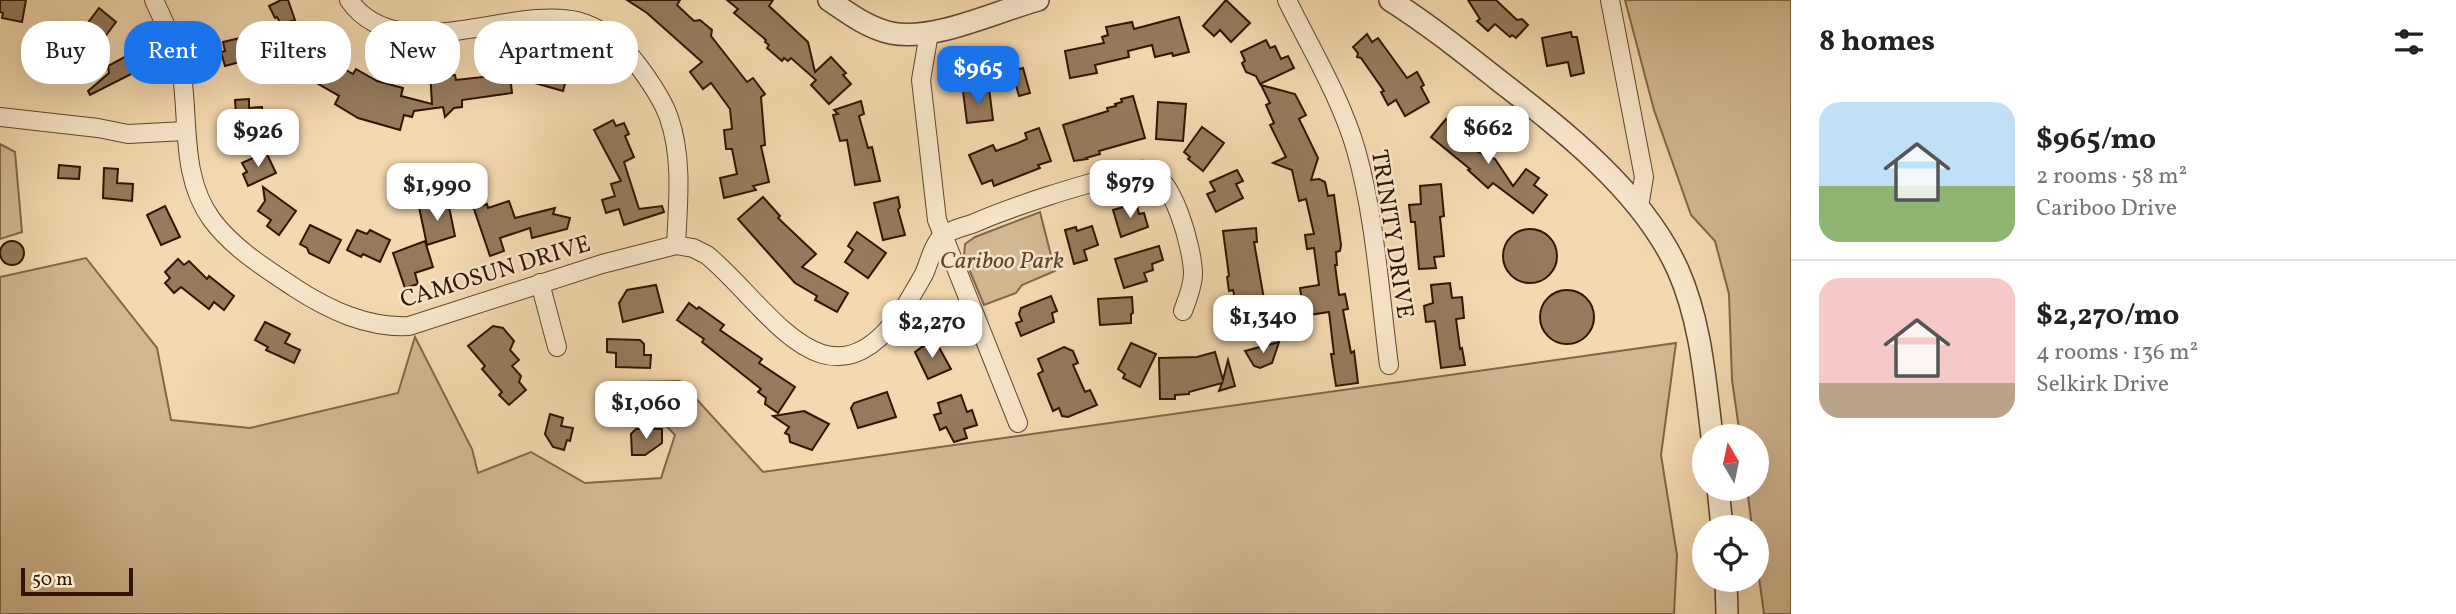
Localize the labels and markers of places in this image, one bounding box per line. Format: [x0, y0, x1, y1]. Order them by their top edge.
pin: $965 [937, 46, 1019, 106]
pin: $662 [1447, 106, 1529, 166]
pin: $926 [217, 110, 299, 169]
pin: $979 [1089, 160, 1171, 220]
pin: $1,990 [380, 164, 494, 223]
pin: $1,340 [1206, 296, 1320, 355]
pin: $2,270 [875, 300, 989, 360]
pin: $1,060 [589, 382, 703, 441]

